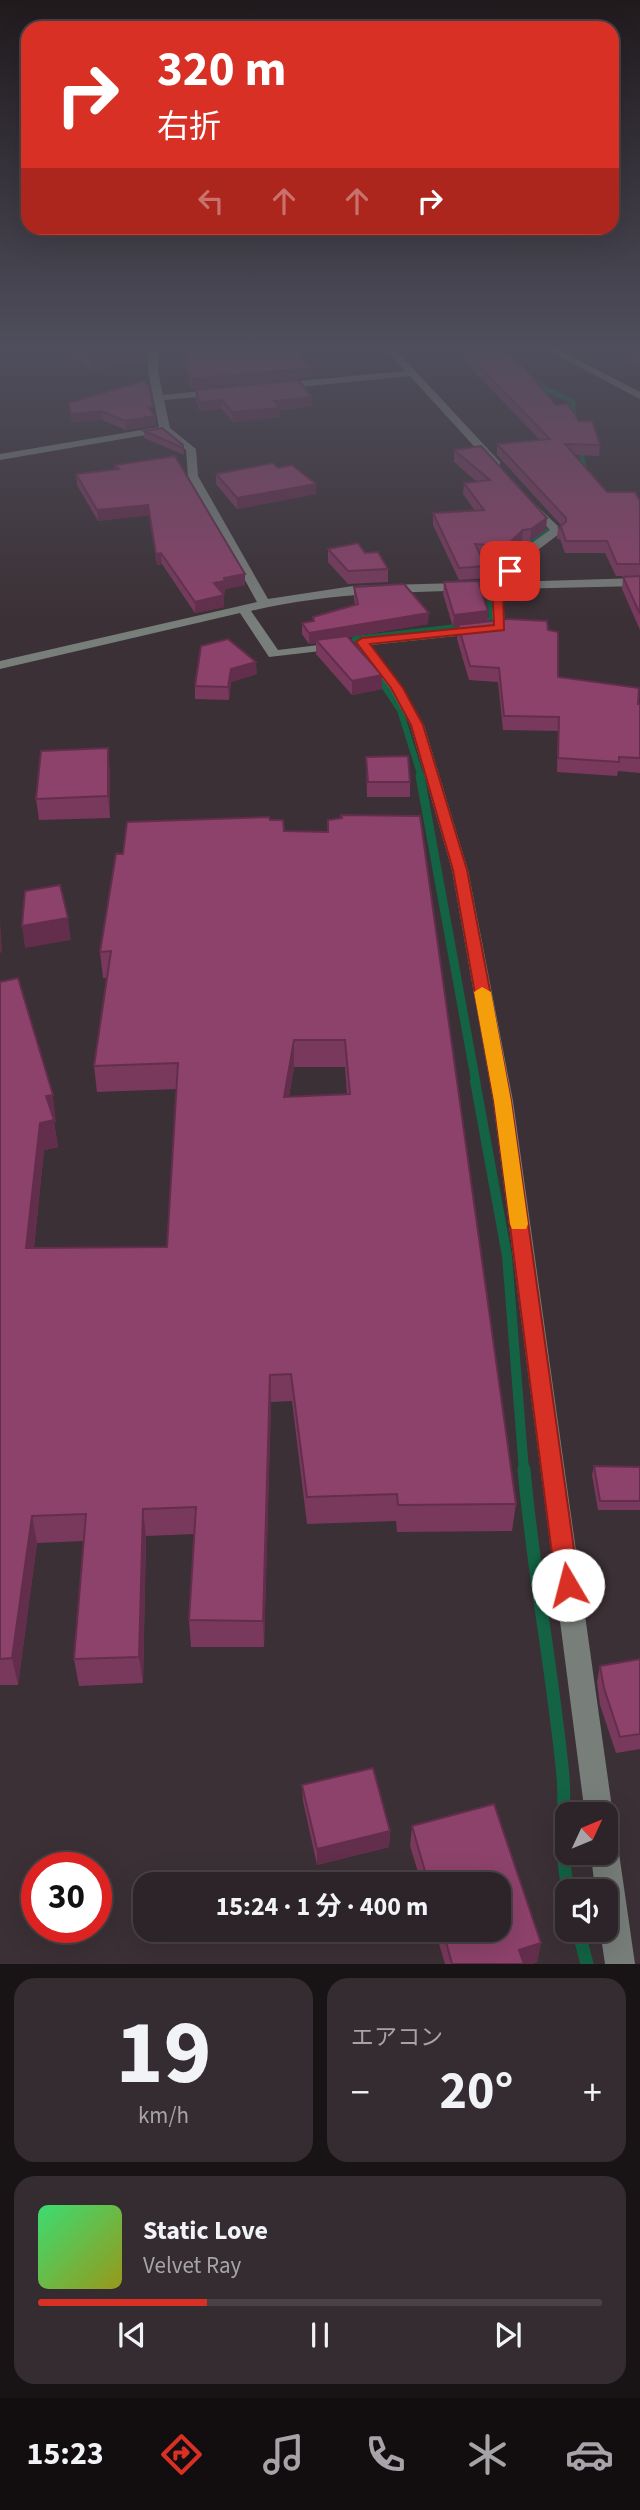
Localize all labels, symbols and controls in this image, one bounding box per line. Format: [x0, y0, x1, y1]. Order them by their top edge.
text: 320 m [157, 35, 286, 105]
icon: right [42, 49, 133, 140]
text: 右折 [157, 104, 221, 150]
icon: left [192, 182, 230, 220]
icon: ahead [265, 182, 303, 220]
icon: ahead [338, 182, 376, 220]
icon: right [411, 182, 449, 220]
pin [480, 541, 540, 601]
icon: arrive [491, 552, 529, 590]
position arrow [531, 1548, 605, 1622]
north arrow [555, 1802, 618, 1866]
map controls [555, 1802, 618, 1942]
speed limit sign: 30 [21, 1852, 112, 1943]
button: sound [555, 1879, 618, 1942]
text: 15:24 · 1 分 · 400 m [216, 1888, 428, 1925]
text: 19 [115, 1989, 212, 2118]
text: エアコン [351, 2021, 443, 2054]
text: 20° [440, 2055, 513, 2129]
text: − [351, 2066, 370, 2120]
text: + [583, 2066, 602, 2120]
text: km/h [138, 2099, 189, 2132]
text: Static Love [143, 2212, 268, 2249]
text: Velvet Ray [143, 2249, 241, 2282]
icon: previous [113, 2316, 151, 2354]
icon: pause [301, 2316, 339, 2354]
icon: next [489, 2316, 527, 2354]
icon: directions [157, 2430, 206, 2479]
icon: music [259, 2430, 308, 2479]
icon: phone [361, 2430, 410, 2479]
icon: climate [463, 2430, 512, 2479]
icon: car [565, 2430, 614, 2479]
text: 15:23 [26, 2431, 104, 2477]

